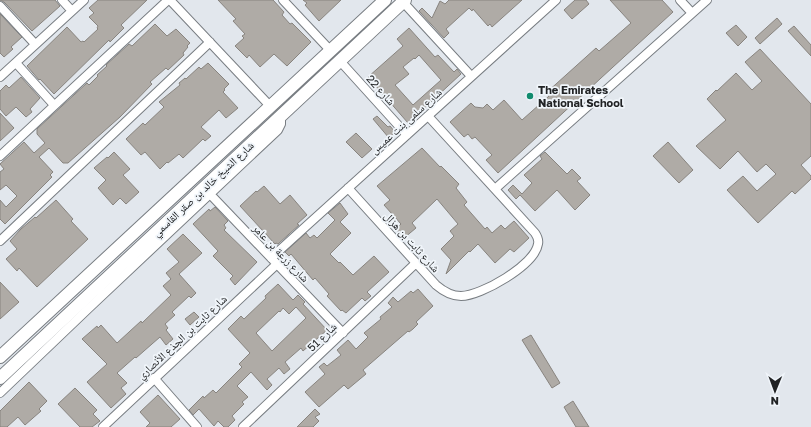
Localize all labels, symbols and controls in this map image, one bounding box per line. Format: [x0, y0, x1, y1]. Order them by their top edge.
street label: شارع 22 [364, 72, 398, 108]
place label: The Emirates National School [538, 83, 624, 109]
street label: شارع سلمى بنت عميس [367, 85, 445, 157]
marker: The Emirates National School [525, 91, 535, 101]
street label: شارع الشيخ خالد بن صقر القاسمي [149, 138, 258, 241]
street label: شارع ثابت بن هزال [381, 209, 443, 275]
street label: شارع زرعة بن عامر [249, 220, 312, 285]
street label: شارع ثابت بن الجذع الأنصاري [134, 292, 231, 384]
street label: شارع 51 [304, 320, 340, 354]
north arrow [755, 371, 795, 411]
text: N [771, 395, 779, 408]

